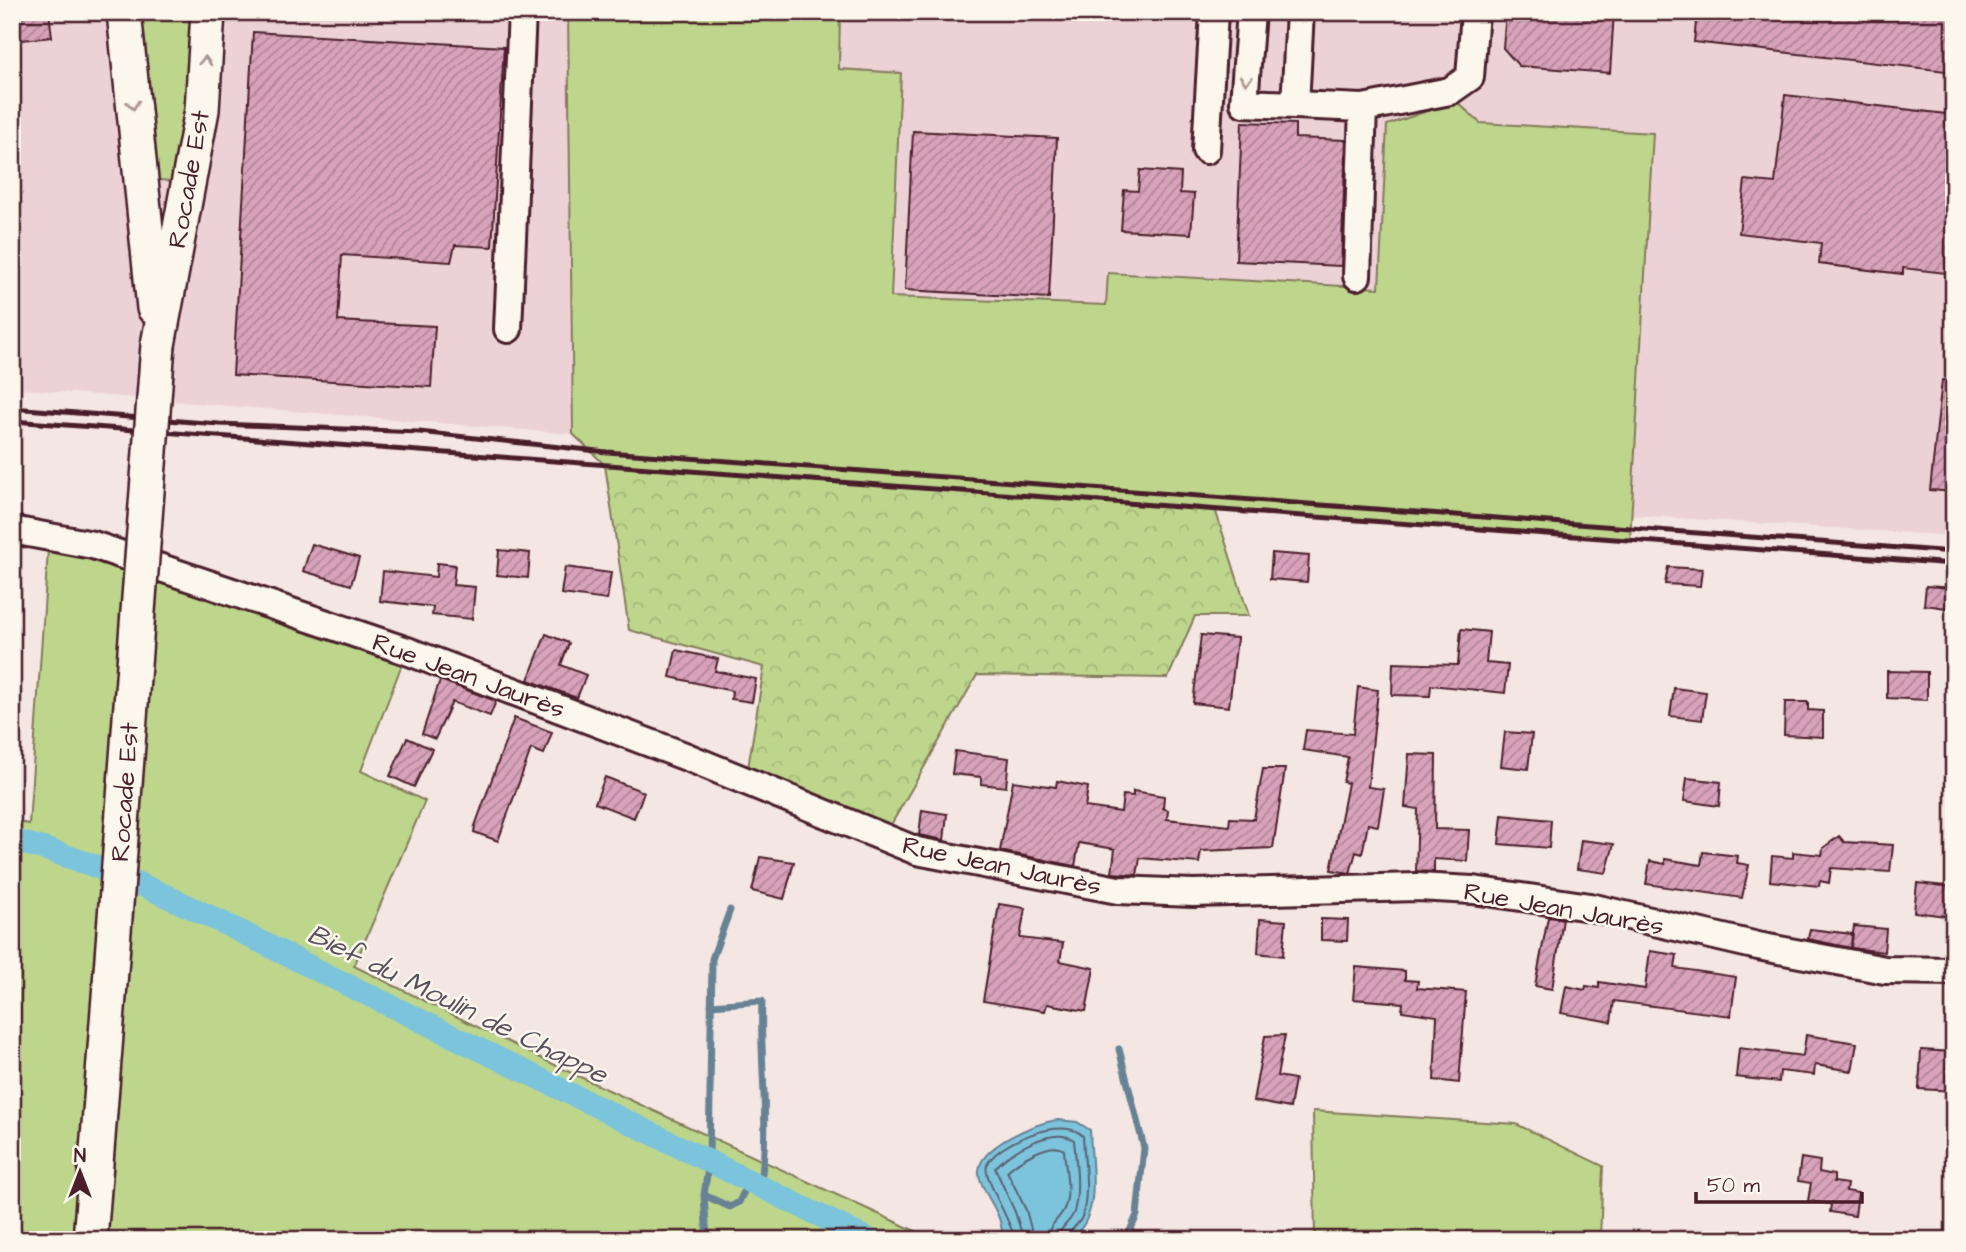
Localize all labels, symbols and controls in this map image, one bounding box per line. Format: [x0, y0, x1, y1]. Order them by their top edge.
one-way arrow [197, 55, 212, 66]
one-way arrow [1239, 75, 1254, 86]
one-way arrow [126, 99, 141, 110]
street label: Rocade Est [159, 107, 219, 251]
street label: Rue Jean Jaurès [367, 624, 570, 727]
street label: Rocade Est [102, 721, 148, 863]
street label: Rue Jean Jaurès [899, 827, 1104, 905]
street label: Rue Jean Jaurès [1461, 874, 1667, 944]
water label: Bief du Moulin de Chappe [301, 915, 615, 1095]
north arrow [46, 1136, 116, 1206]
text: N [74, 1143, 86, 1170]
scale bar [1696, 1161, 1863, 1205]
text: 50 m [1707, 1171, 1761, 1200]

